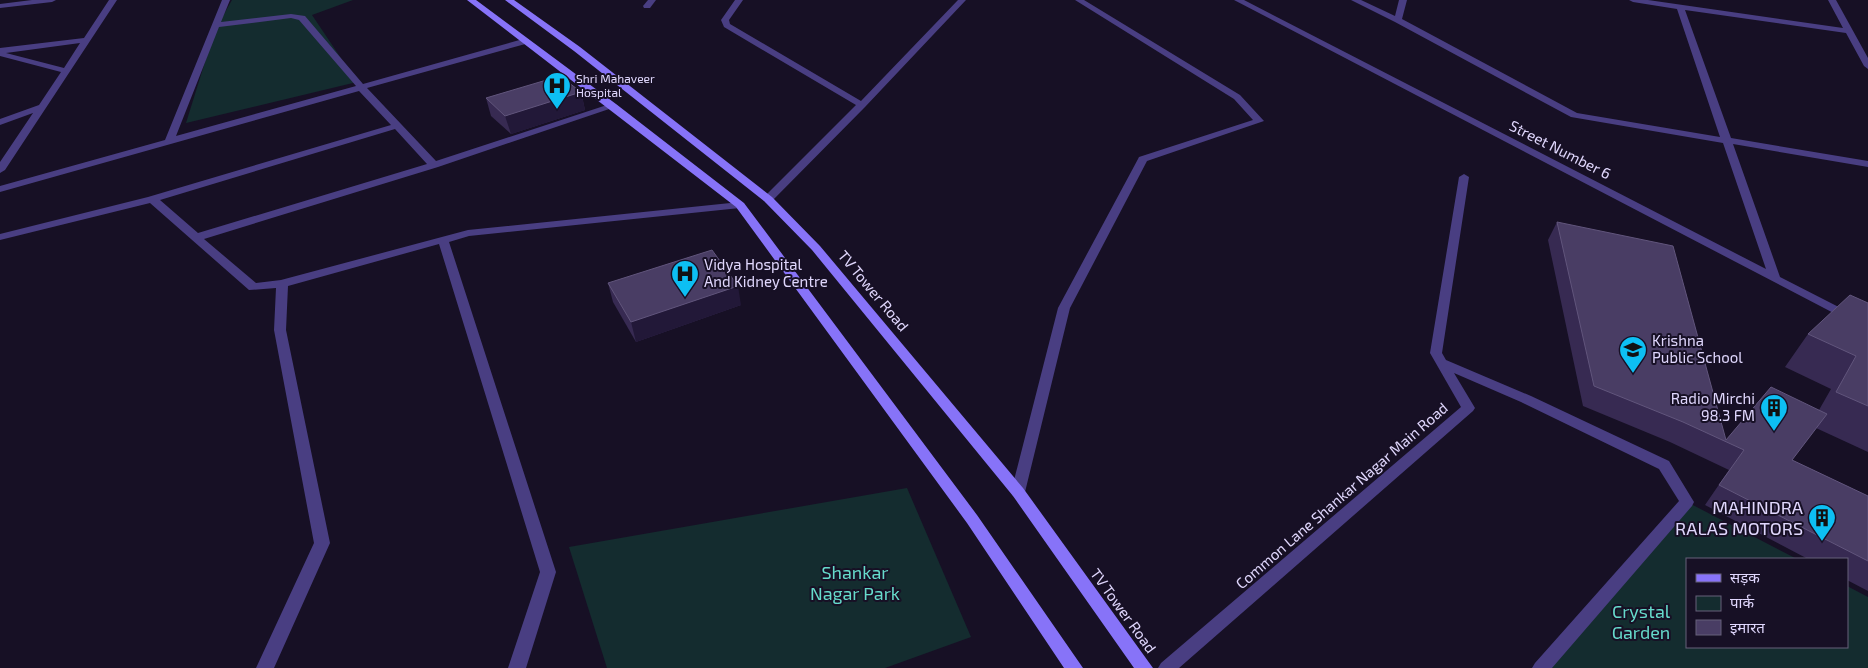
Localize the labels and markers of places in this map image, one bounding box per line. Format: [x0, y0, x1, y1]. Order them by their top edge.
hospital icon: Shri Mahaveer Hospital [542, 71, 572, 110]
place label: Shri Mahaveer Hospital [576, 71, 655, 99]
place label: Vidya Hospital And Kidney Centre [704, 255, 828, 290]
hospital icon: Vidya Hospital And Kidney Centre [670, 259, 700, 298]
place label: Krishna Public School [1652, 331, 1743, 366]
school or university icon: Krishna Public School [1618, 335, 1648, 374]
place label: Radio Mirchi 98.3 FM [1671, 389, 1755, 424]
building icon: Radio Mirchi 98.3 FM [1759, 393, 1789, 432]
place label: MAHINDRA RALAS MOTORS [1675, 496, 1804, 539]
building icon: MAHINDRA RALAS MOTORS [1807, 503, 1837, 542]

